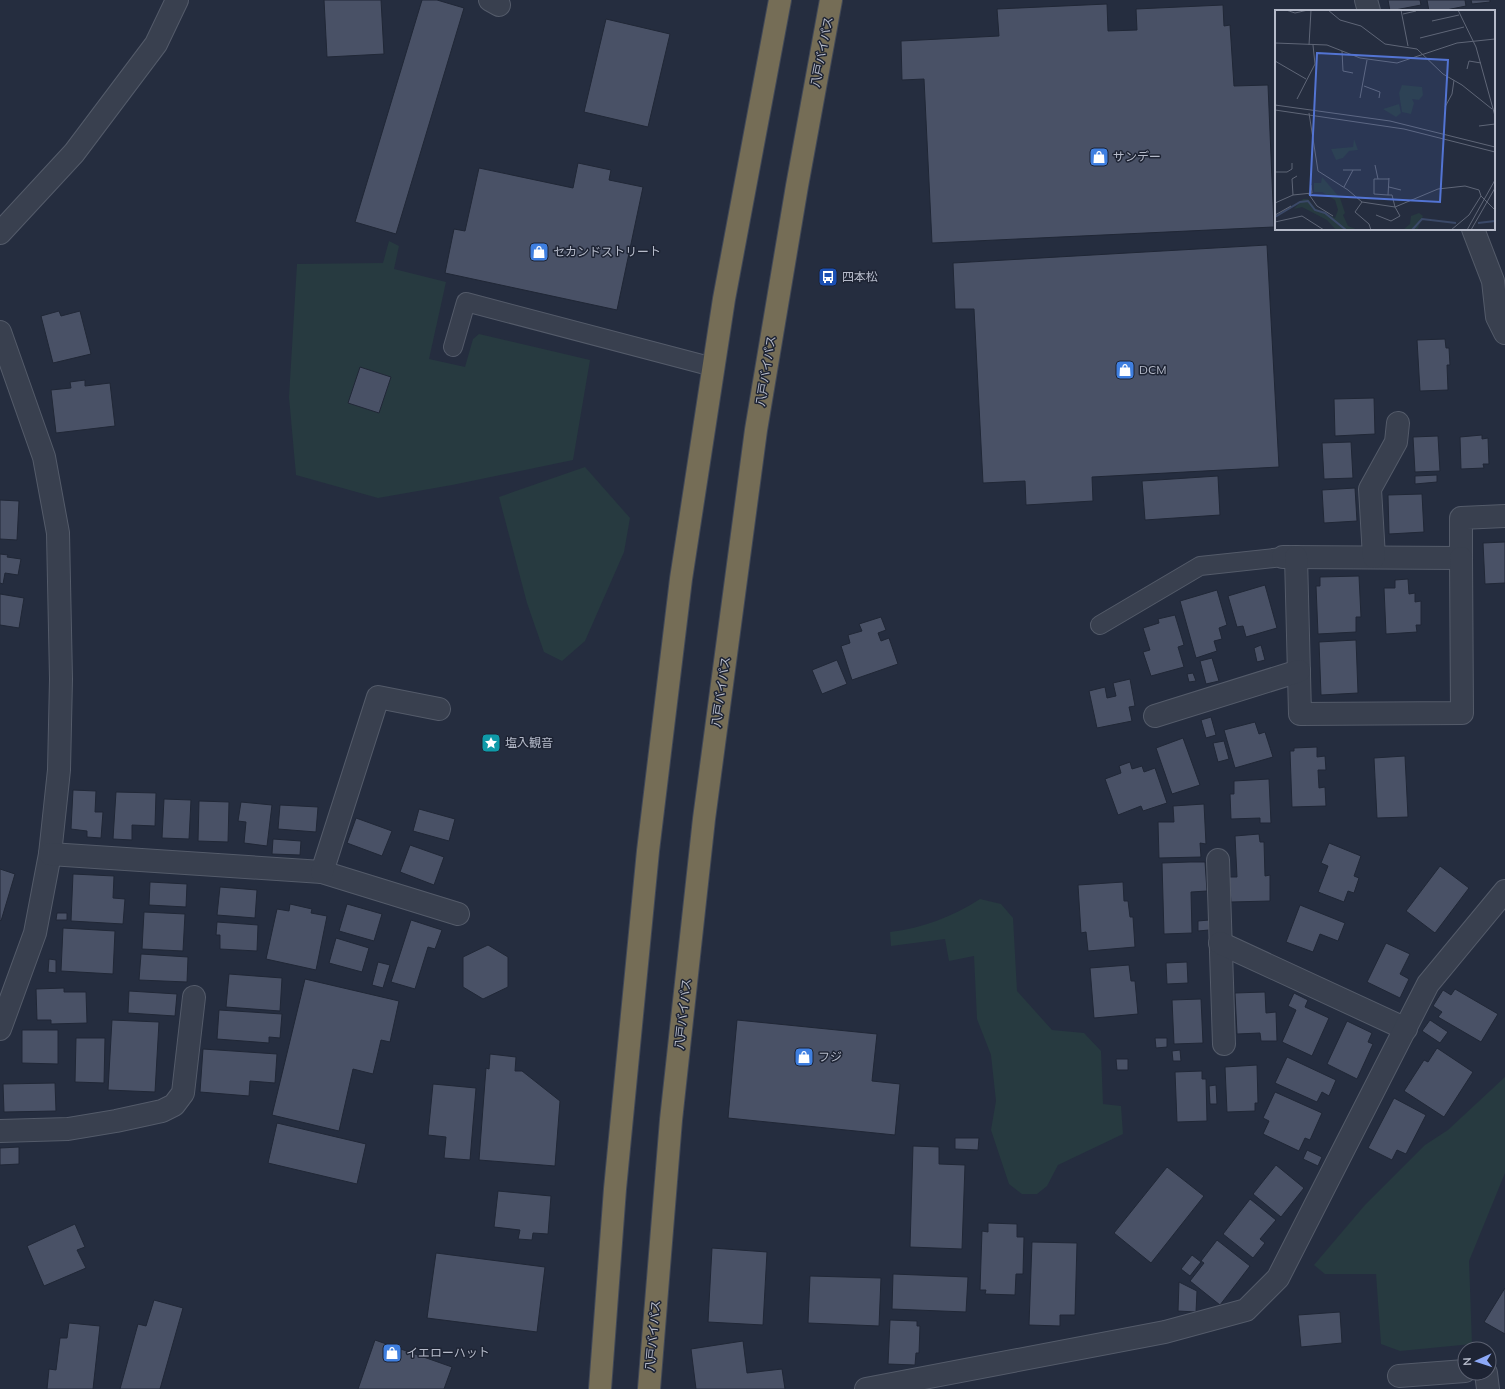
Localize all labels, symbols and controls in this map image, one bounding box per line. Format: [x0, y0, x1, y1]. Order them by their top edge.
inset map [1275, 10, 1495, 230]
street label: 八戸バイパス [807, 15, 836, 89]
shop icon: サンデー [1088, 146, 1110, 168]
place label: サンデー [1113, 149, 1161, 164]
shop icon: セカンドストリート [528, 241, 550, 263]
place label: セカンドストリート [553, 244, 661, 259]
bus stop icon: 四本松 [817, 266, 839, 288]
place label: 四本松 [842, 269, 878, 284]
street label: 八戸バイパス [752, 334, 779, 408]
shop icon: DCM [1114, 359, 1136, 381]
place label: DCM [1139, 362, 1166, 377]
street label: 八戸バイパス [708, 655, 733, 729]
place icon: 塩入観音 [480, 732, 502, 754]
place label: 塩入観音 [505, 735, 553, 750]
street label: 八戸バイパス [671, 977, 694, 1050]
shop icon: フジ [793, 1046, 815, 1068]
place label: フジ [818, 1049, 842, 1064]
street label: 八戸バイパス [642, 1300, 663, 1372]
north arrow [1457, 1341, 1497, 1381]
shop icon: イエローハット [381, 1342, 403, 1364]
place label: イエローハット [406, 1345, 490, 1360]
text: N [1460, 1357, 1474, 1366]

